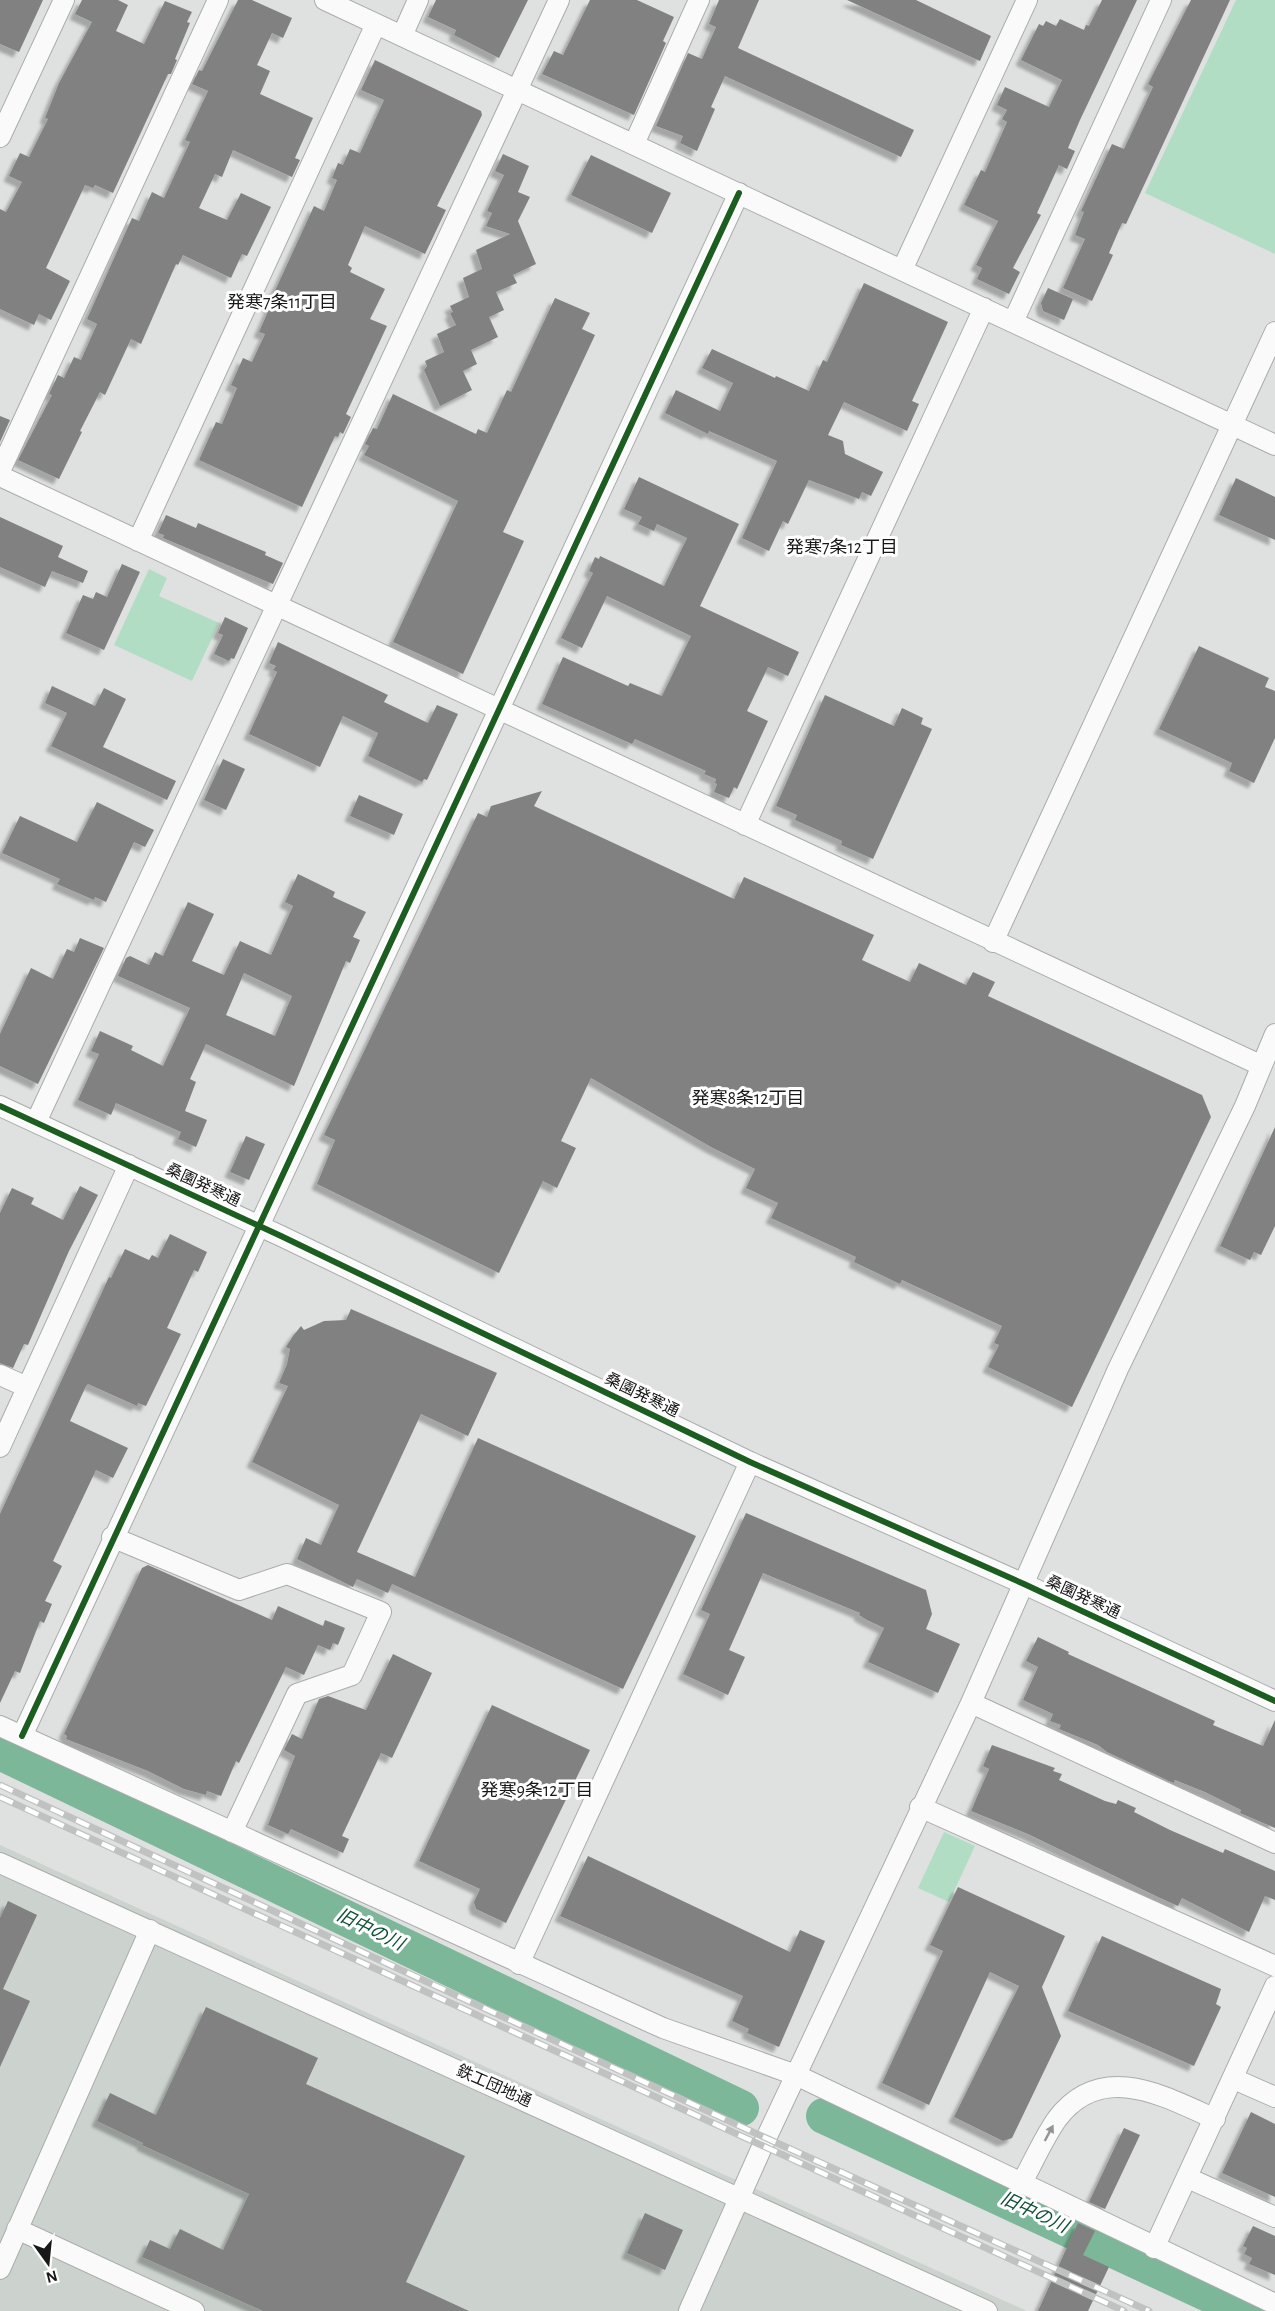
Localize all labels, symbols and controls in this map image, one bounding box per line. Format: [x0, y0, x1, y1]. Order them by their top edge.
district label: 発寒7条11丁目 [227, 293, 337, 312]
district label: 発寒7条12丁目 [786, 538, 898, 557]
district label: 発寒8条12丁目 [692, 1089, 804, 1108]
street label: 桑園発寒通 [163, 1160, 243, 1209]
street label: 桑園発寒通 [603, 1369, 682, 1420]
street label: 桑園発寒通 [1043, 1572, 1123, 1621]
district label: 発寒9条12丁目 [481, 1781, 593, 1800]
water label: 旧中の川 [334, 1904, 409, 1955]
street label: 鉄工団地通 [454, 2062, 534, 2110]
one-way arrow [1044, 2124, 1054, 2141]
water label: 旧中の川 [998, 2188, 1073, 2237]
north arrow [18, 2233, 78, 2293]
text: N [44, 2267, 59, 2286]

